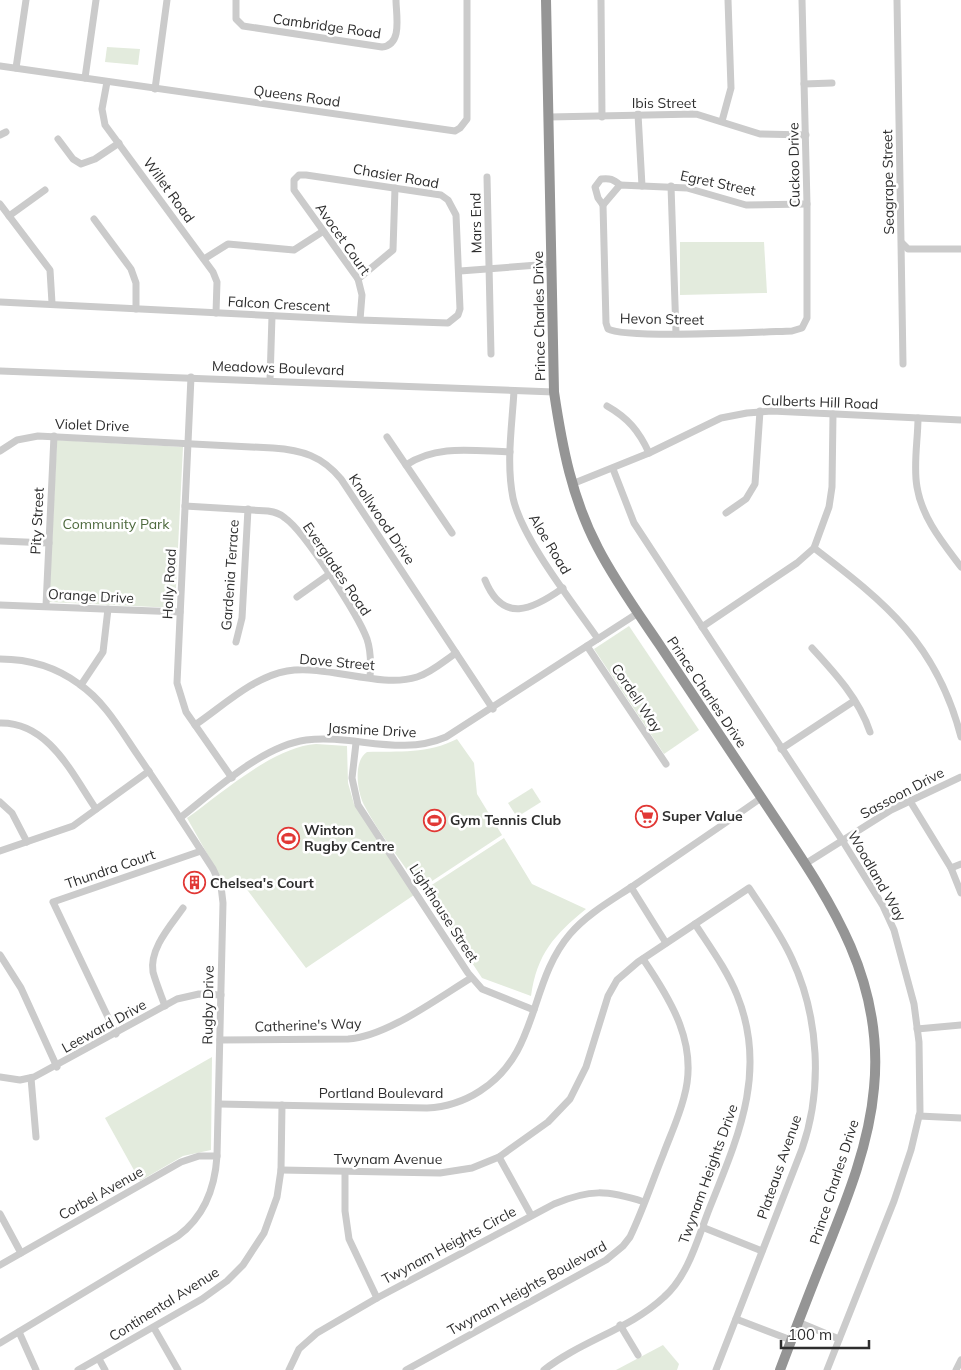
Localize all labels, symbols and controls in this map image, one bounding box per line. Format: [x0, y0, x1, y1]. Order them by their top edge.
street label: Cambridge Road [272, 9, 382, 43]
street label: Queens Road [253, 81, 341, 111]
street label: Ibis Street [632, 94, 696, 112]
street label: Cuckoo Drive [784, 122, 804, 208]
street label: Seagrape Street [878, 129, 898, 235]
street label: Willet Road [139, 154, 199, 226]
street label: Chasier Road [352, 160, 440, 192]
street label: Egret Street [679, 166, 757, 200]
street label: Mars End [466, 192, 486, 254]
street label: Avocet Court [312, 200, 374, 279]
street label: Prince Charles Drive [529, 251, 549, 381]
street label: Falcon Crescent [227, 292, 331, 316]
street label: Hevon Street [620, 309, 704, 329]
street label: Meadows Boulevard [211, 357, 345, 379]
street label: Culberts Hill Road [761, 391, 879, 413]
street label: Violet Drive [54, 415, 130, 435]
street label: Knollwood Drive [345, 470, 419, 568]
street label: Pity Street [26, 487, 48, 555]
street label: Aloe Road [525, 511, 575, 577]
park label: Community Park [63, 515, 170, 533]
street label: Gardenia Terrace [217, 519, 243, 631]
street label: Everglades Road [299, 519, 375, 619]
street label: Holly Road [158, 548, 180, 620]
street label: Orange Drive [48, 585, 134, 607]
street label: Prince Charles Drive [663, 633, 751, 751]
street label: Dove Street [299, 650, 376, 674]
street label: Cordell Way [607, 660, 667, 736]
street label: Jasmine Drive [327, 719, 417, 741]
street label: Sassoon Drive [857, 763, 947, 823]
supermarket icon: Super Value [634, 804, 658, 828]
place label: Super Value [662, 807, 743, 825]
sports icon: Gym Tennis Club [422, 808, 446, 832]
place label: Gym Tennis Club [450, 811, 562, 829]
place label: Winton Rugby Centre [304, 821, 395, 855]
sports icon: Winton Rugby Centre [276, 826, 300, 850]
street label: Woodland Way [844, 827, 910, 925]
street label: Thundra Court [63, 845, 157, 893]
street label: Lighthouse Street [405, 860, 483, 966]
building icon: Chelsea's Court [182, 871, 206, 895]
place label: Chelsea's Court [210, 874, 315, 892]
street label: Rugby Drive [198, 965, 218, 1045]
street label: Leeward Drive [59, 995, 149, 1057]
street label: Catherine's Way [254, 1014, 362, 1036]
street label: Portland Boulevard [319, 1084, 443, 1102]
street label: Twynam Heights Drive [674, 1102, 742, 1246]
street label: Plateaus Avenue [753, 1112, 805, 1222]
street label: Prince Charles Drive [805, 1117, 863, 1247]
street label: Twynam Avenue [334, 1150, 442, 1168]
street label: Corbel Avenue [56, 1162, 146, 1224]
street label: Twynam Heights Circle [379, 1202, 519, 1288]
street label: Twynam Heights Boulevard [444, 1237, 610, 1339]
street label: Continental Avenue [106, 1263, 222, 1345]
scale bar [781, 1318, 868, 1350]
text: 100 m [788, 1325, 832, 1344]

